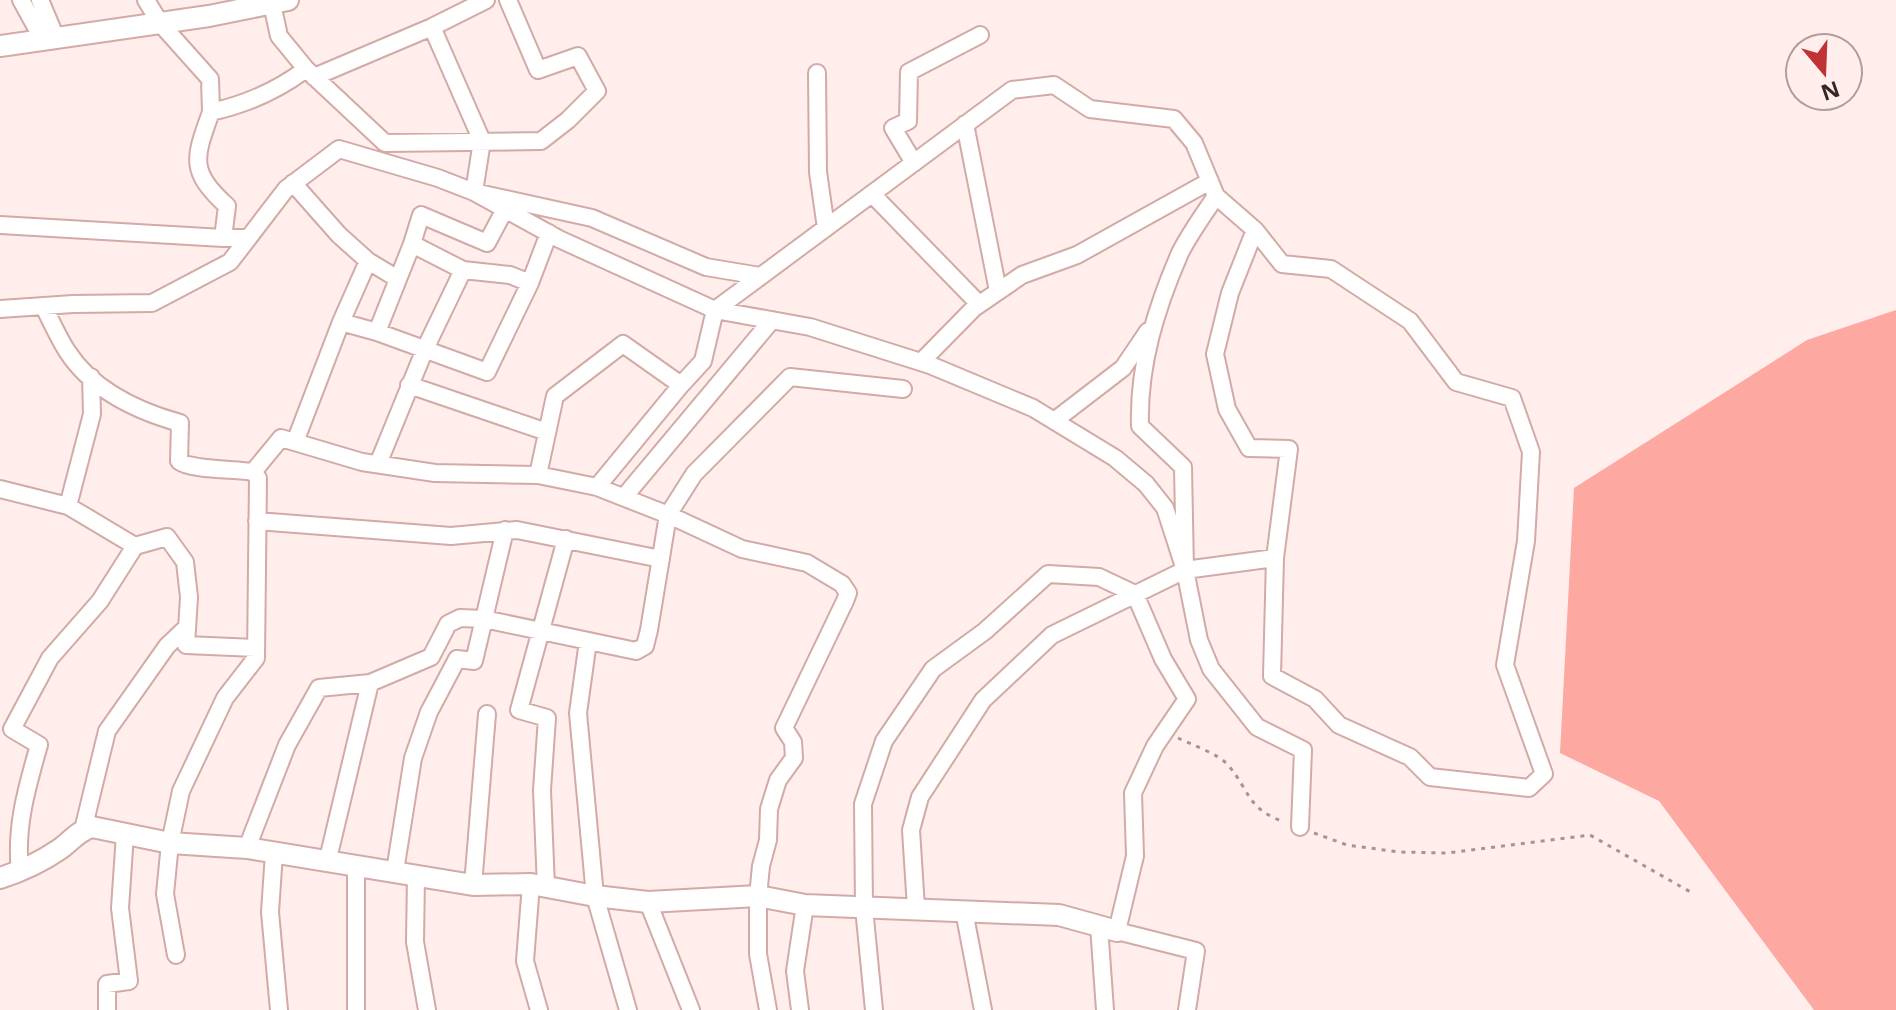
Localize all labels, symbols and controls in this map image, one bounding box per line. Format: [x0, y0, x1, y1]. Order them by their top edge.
north arrow [1784, 32, 1864, 112]
text: N [1817, 75, 1844, 109]

